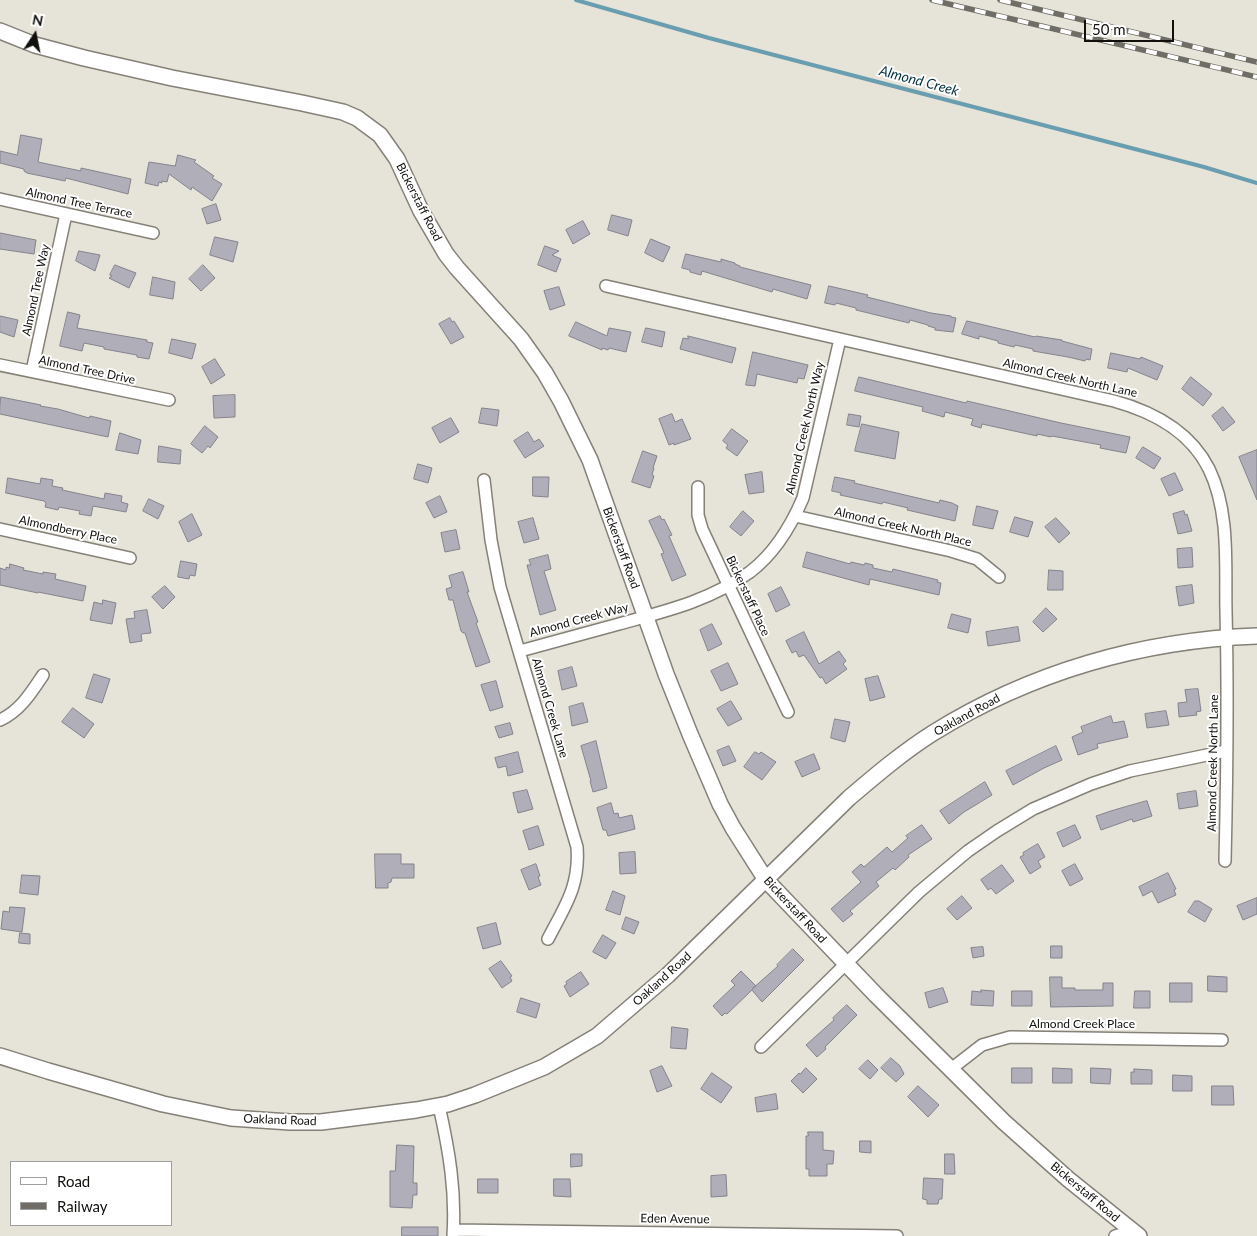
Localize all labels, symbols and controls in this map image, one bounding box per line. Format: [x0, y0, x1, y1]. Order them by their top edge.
north arrow [10, 10, 60, 60]
text: N [31, 10, 45, 29]
scale bar [1087, 10, 1177, 42]
text: 50 m [1092, 20, 1126, 38]
water label: Almond Creek [877, 62, 961, 100]
street label: Bickerstaff Road [393, 161, 445, 243]
street label: Almond Tree Terrace [25, 185, 133, 221]
street label: Almond Tree Way [19, 243, 53, 337]
street label: Almond Tree Drive [37, 353, 137, 387]
street label: Almond Creek North Lane [1001, 356, 1139, 400]
street label: Almond Creek North Way [783, 360, 827, 496]
street label: Almond Creek North Place [833, 504, 973, 550]
street label: Bickerstaff Road [600, 505, 642, 591]
street label: Almondberry Place [18, 513, 118, 547]
street label: Bickerstaff Place [723, 554, 773, 638]
street label: Almond Creek Way [528, 600, 630, 640]
street label: Almond Creek Lane [529, 656, 571, 760]
street label: Oakland Road [931, 691, 1003, 739]
street label: Almond Creek North Lane [1205, 694, 1221, 832]
street label: Bickerstaff Road [761, 874, 829, 946]
street label: Oakland Road [630, 949, 694, 1009]
street label: Almond Creek Place [1029, 1017, 1135, 1031]
street label: Oakland Road [243, 1112, 317, 1128]
street label: Bickerstaff Road [1048, 1159, 1122, 1225]
legend [10, 1161, 172, 1226]
text: Road [57, 1172, 90, 1190]
text: Railway [57, 1197, 108, 1215]
street label: Eden Avenue [640, 1211, 710, 1227]

